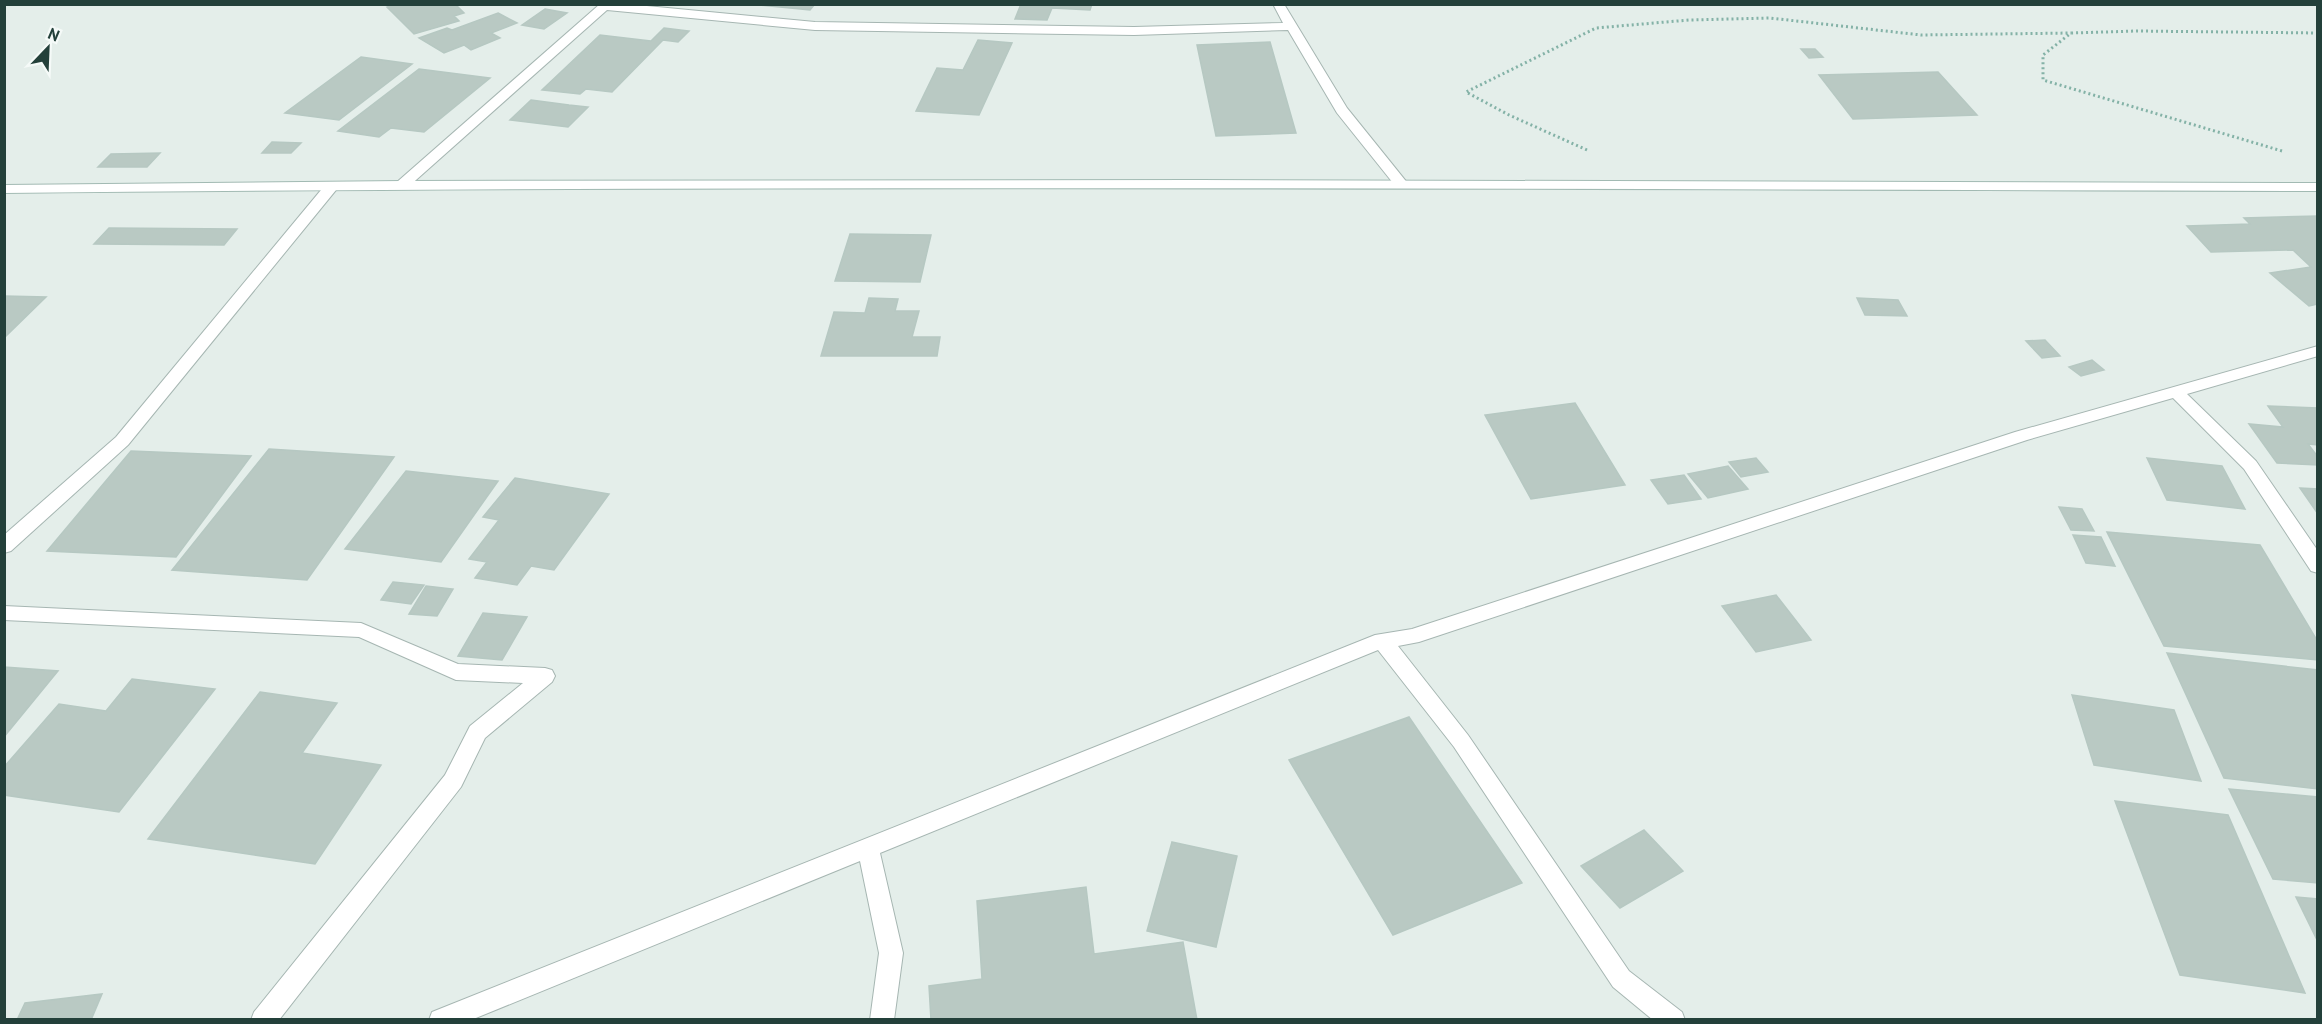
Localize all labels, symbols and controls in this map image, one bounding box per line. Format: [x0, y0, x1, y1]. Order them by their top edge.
north arrow [18, 18, 78, 78]
text: N [45, 23, 63, 45]

